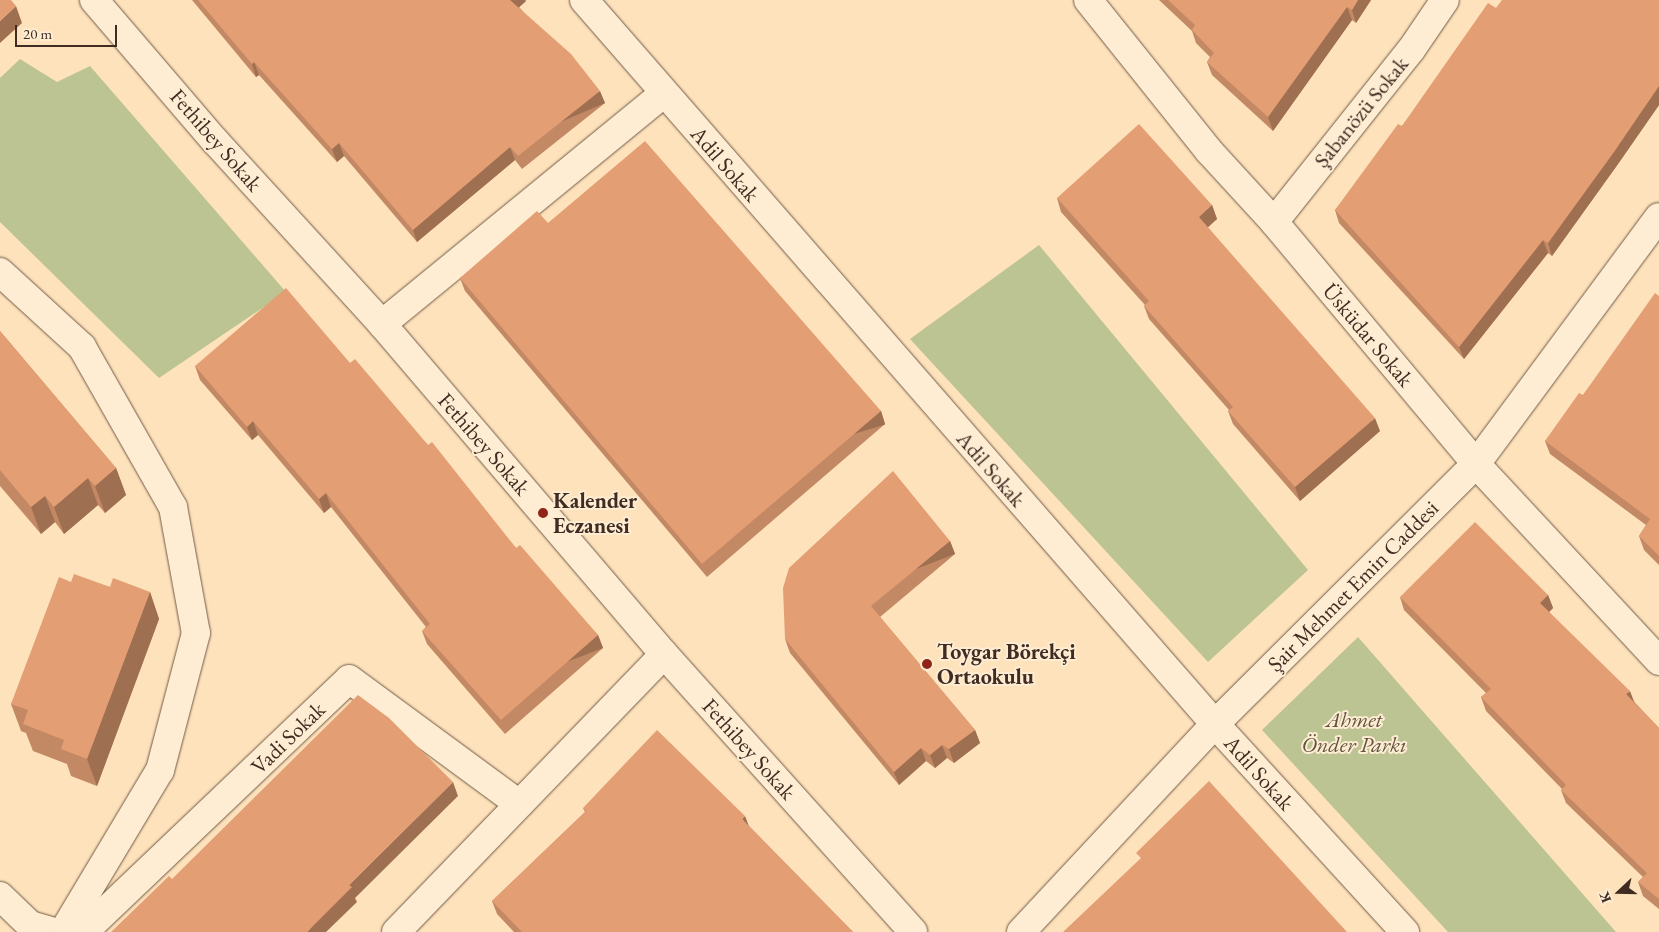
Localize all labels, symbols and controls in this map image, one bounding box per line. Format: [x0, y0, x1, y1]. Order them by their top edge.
scale bar [18, 15, 120, 47]
text: 20 m [23, 24, 52, 43]
street label: Şabanözü Sokak [1308, 51, 1414, 173]
street label: Fethibey Sokak [164, 83, 268, 197]
street label: Adil Sokak [685, 121, 765, 207]
street label: Üsküdar Sokak [1317, 278, 1419, 392]
street label: Fethibey Sokak [432, 387, 536, 501]
street label: Adil Sokak [951, 426, 1031, 512]
place label: Kalender Eczanesi [553, 487, 637, 538]
street label: Şair Mehmet Emin Caddesi [1262, 495, 1444, 677]
marker: Kalender Eczanesi [537, 507, 549, 519]
place label: Toygar Börekçi Ortaokulu [937, 638, 1076, 689]
marker: Toygar Börekçi Ortaokulu [921, 658, 933, 670]
street label: Fethibey Sokak [697, 693, 801, 805]
street label: Vadi Sokak [246, 696, 330, 780]
park label: Ahmet Önder Parkı [1301, 706, 1407, 758]
street label: Adil Sokak [1219, 730, 1299, 816]
north arrow [1594, 867, 1644, 917]
text: K [1595, 889, 1615, 906]

